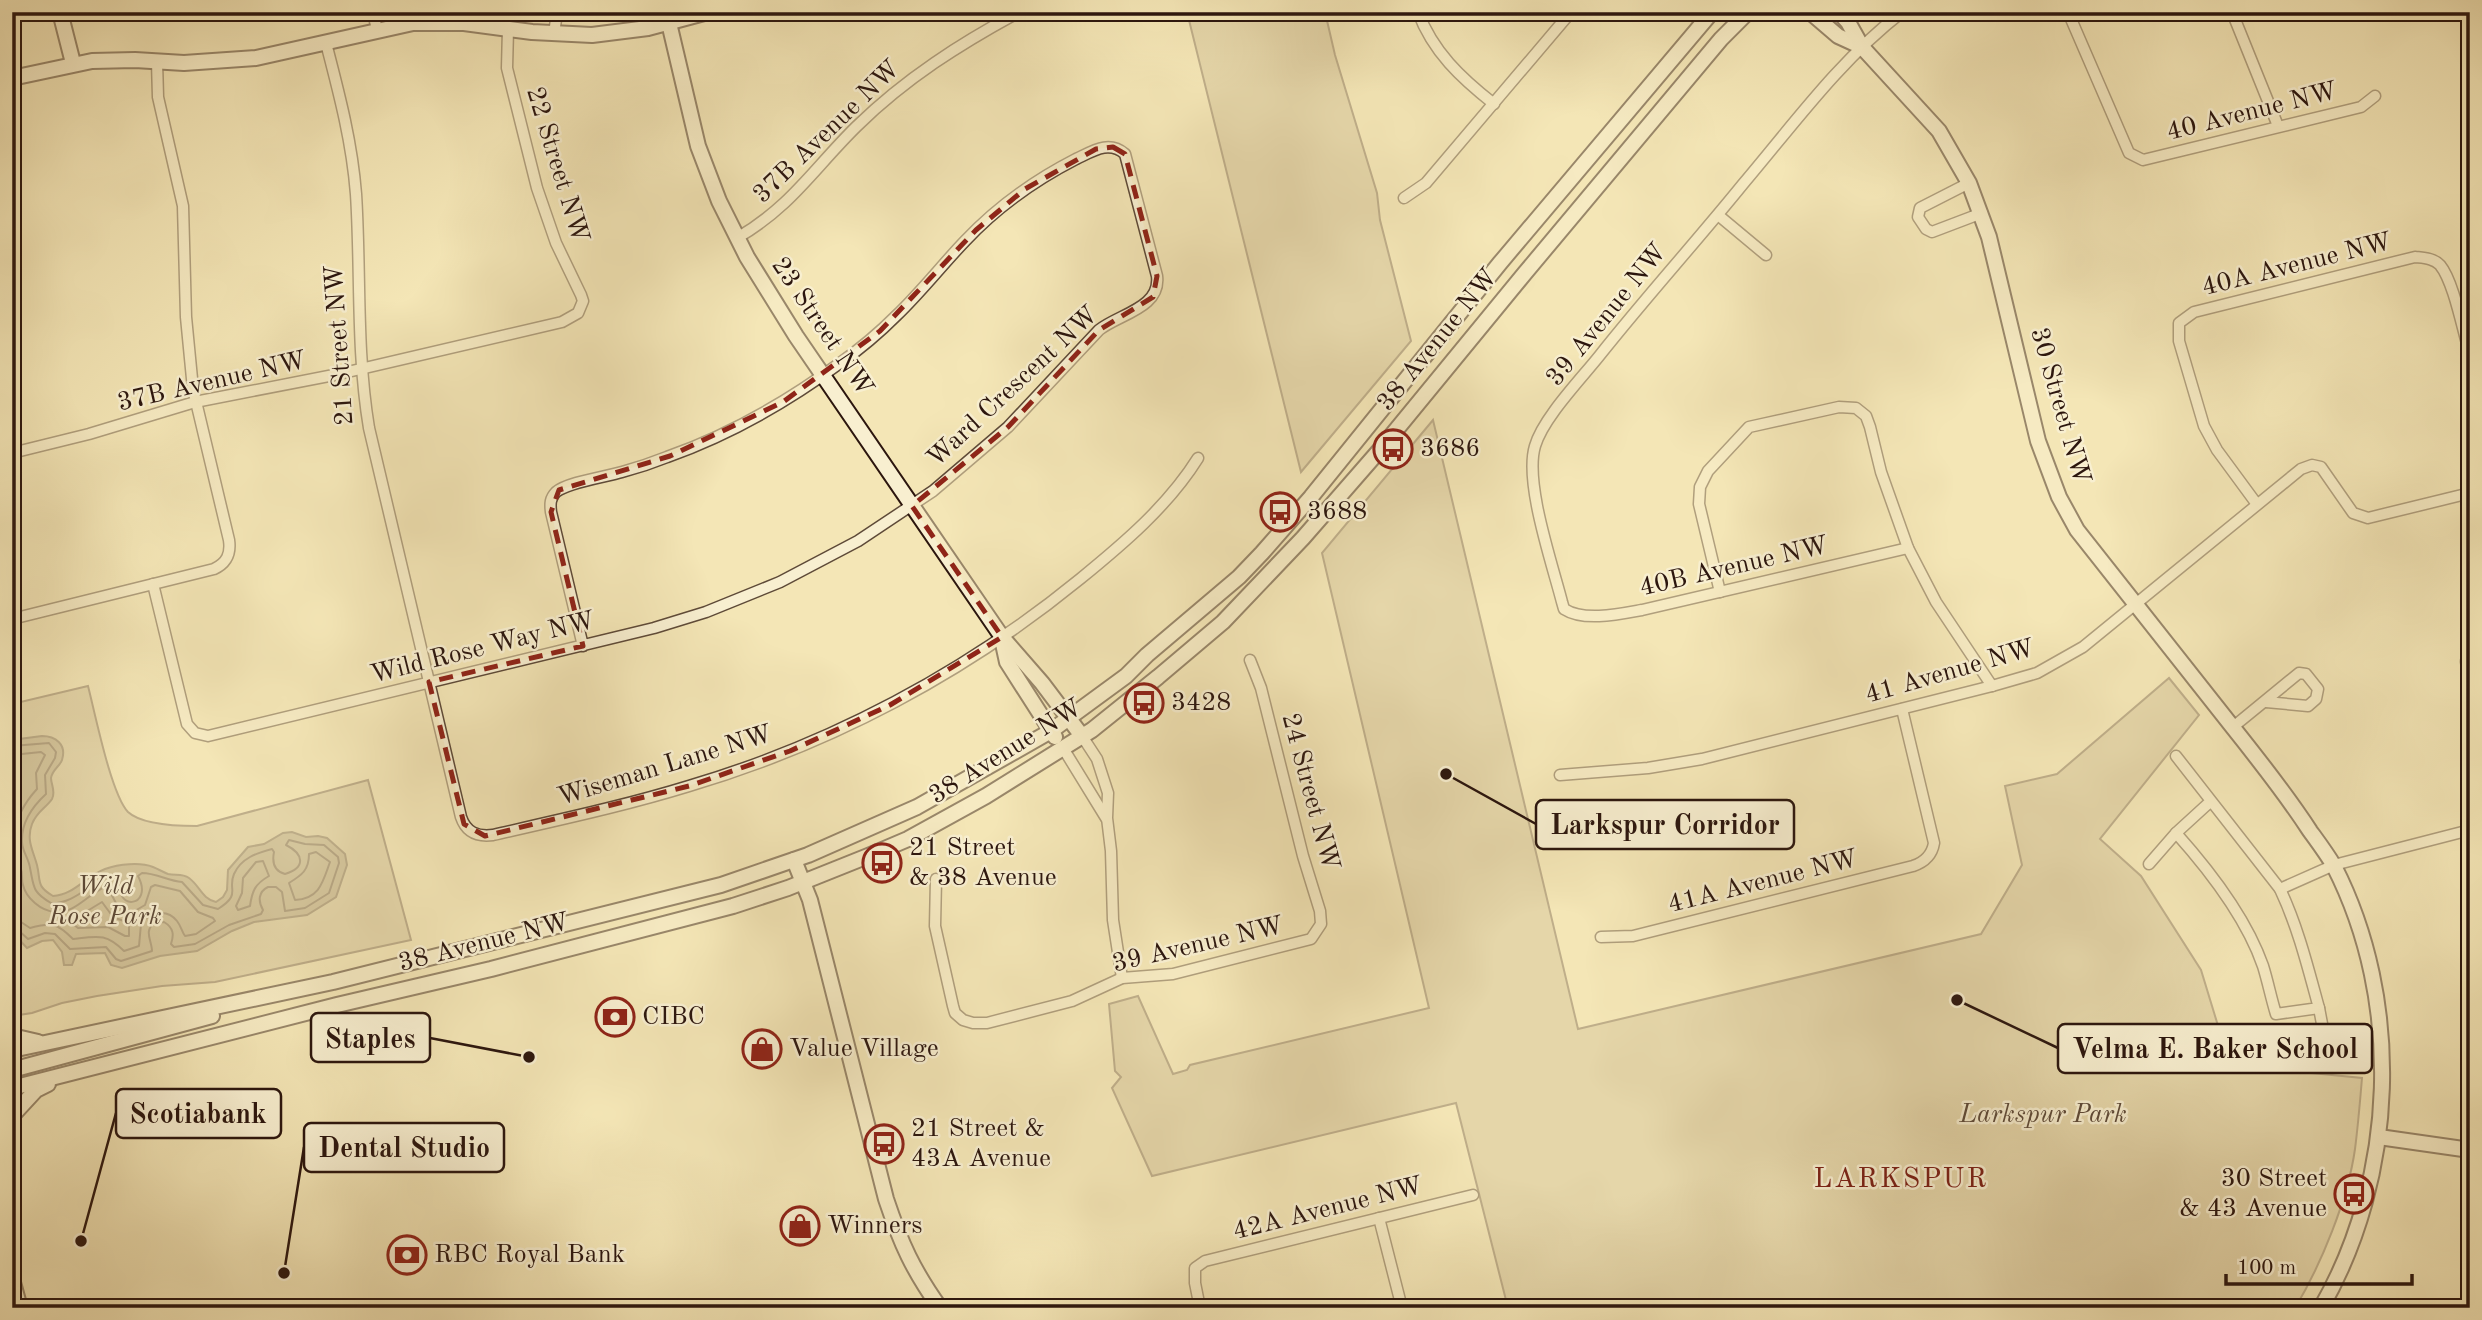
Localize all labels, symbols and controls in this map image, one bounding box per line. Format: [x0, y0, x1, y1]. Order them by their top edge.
street label: 37B Avenue NW [749, 55, 906, 208]
street label: 40 Avenue NW [2164, 78, 2340, 146]
street label: 22 Street NW [521, 84, 593, 246]
street label: 40A Avenue NW [2199, 229, 2395, 301]
street label: 39 Avenue NW [1542, 239, 1672, 391]
street label: 23 Street NW [766, 253, 878, 401]
street label: 21 Street NW [321, 263, 359, 426]
street label: 38 Avenue NW [1373, 264, 1503, 416]
street label: Ward Crescent NW [923, 301, 1104, 473]
street label: 30 Street NW [2025, 325, 2095, 487]
street label: 37B Avenue NW [115, 348, 309, 416]
bus stop icon: 3686 [1372, 428, 1414, 470]
place label: 3686 [1420, 436, 1480, 462]
bus stop icon: 3688 [1259, 491, 1301, 533]
place label: 3688 [1307, 499, 1367, 525]
street label: 40B Avenue NW [1637, 533, 1831, 601]
street label: Wild Rose Way NW [368, 607, 598, 688]
street label: 41 Avenue NW [1862, 635, 2038, 709]
bus stop icon: 3428 [1123, 682, 1165, 724]
place label: 3428 [1171, 690, 1231, 716]
street label: 38 Avenue NW [925, 694, 1087, 809]
street label: 24 Street NW [1277, 711, 1344, 874]
street label: Wiseman Lane NW [555, 721, 776, 811]
callout: Larkspur Corridor [1536, 800, 1794, 849]
text: Larkspur Corridor [1550, 813, 1780, 841]
place label: 21 Street & 38 Avenue [909, 835, 1057, 891]
bus stop icon: 21 Street & 38 Avenue [861, 842, 903, 884]
street label: 41A Avenue NW [1665, 846, 1861, 918]
park label: Wild Rose Park [47, 874, 162, 930]
street label: 38 Avenue NW [396, 909, 572, 977]
street label: 39 Avenue NW [1110, 913, 1286, 977]
bank icon: CIBC [594, 996, 636, 1038]
place label: CIBC [642, 1004, 705, 1030]
callout: Staples [311, 1013, 430, 1062]
callout: Velma E. Baker School [2058, 1024, 2372, 1073]
text: Staples [325, 1027, 415, 1055]
shop icon: Value Village [741, 1028, 783, 1070]
place label: Value Village [789, 1036, 939, 1062]
text: Velma E. Baker School [2072, 1037, 2358, 1065]
callout: Scotiabank [116, 1089, 281, 1138]
text: Scotiabank [129, 1102, 267, 1130]
park label: Larkspur Park [1958, 1102, 2127, 1128]
place label: 21 Street & 43A Avenue [911, 1116, 1051, 1172]
callout: Dental Studio [304, 1123, 504, 1172]
bus stop icon: 21 Street & 43A Avenue [863, 1123, 905, 1165]
text: Dental Studio [318, 1136, 490, 1164]
district label: LARKSPUR [1813, 1166, 1989, 1194]
place label: 30 Street & 43 Avenue [2179, 1166, 2327, 1222]
street label: 42A Avenue NW [1230, 1173, 1426, 1245]
bus stop icon: 30 Street & 43 Avenue [2333, 1173, 2375, 1215]
shop icon: Winners [779, 1205, 821, 1247]
place label: Winners [827, 1213, 923, 1239]
bank icon: RBC Royal Bank [386, 1234, 428, 1276]
place label: RBC Royal Bank [434, 1242, 625, 1268]
scale bar [2226, 1243, 2412, 1287]
text: 100 m [2237, 1258, 2296, 1279]

